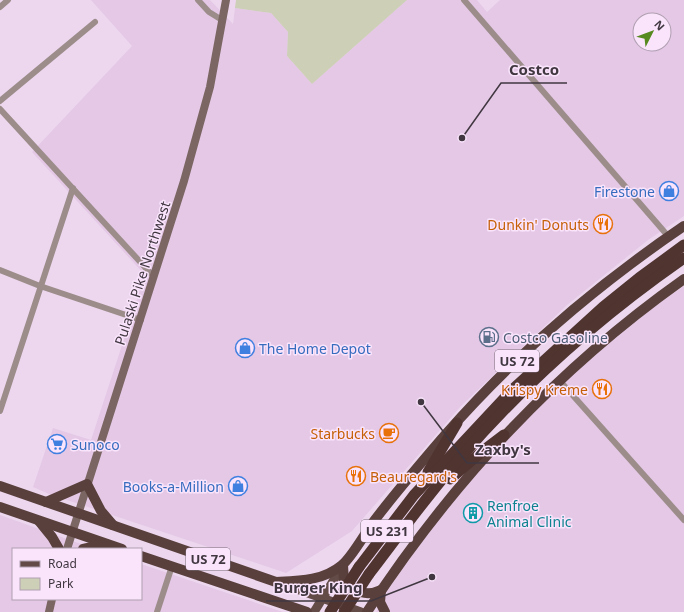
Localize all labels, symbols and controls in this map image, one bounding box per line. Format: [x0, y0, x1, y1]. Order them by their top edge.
north arrow [632, 12, 672, 52]
text: N [651, 17, 668, 33]
callout: Costco [501, 56, 567, 83]
text: Costco [509, 59, 559, 79]
shop icon: Firestone [658, 180, 680, 202]
place label: Firestone [594, 182, 655, 201]
street label: Pulaski Pike Northwest [110, 199, 174, 347]
restaurant icon: Dunkin' Donuts [592, 213, 614, 235]
place label: Dunkin' Donuts [487, 215, 589, 234]
fuel station icon: Costco Gasoline [478, 326, 500, 348]
place label: Costco Gasoline [503, 328, 608, 347]
shop icon: The Home Depot [234, 337, 256, 359]
place label: The Home Depot [259, 339, 371, 358]
road number: US 72 [495, 350, 539, 372]
restaurant icon: Krispy Kreme [591, 378, 613, 400]
place label: Krispy Kreme [501, 380, 588, 399]
cafe icon: Starbucks [378, 422, 400, 444]
place label: Starbucks [310, 424, 375, 443]
supermarket icon: Sunoco [46, 433, 68, 455]
place label: Sunoco [71, 435, 120, 454]
callout: Zaxby's [467, 436, 539, 463]
text: Zaxby's [475, 439, 531, 459]
restaurant icon: Beauregard's [345, 465, 367, 487]
place label: Beauregard's [370, 467, 457, 486]
shop icon: Books-a-Million [227, 475, 249, 497]
place label: Books-a-Million [123, 477, 224, 496]
place label: Renfroe Animal Clinic [487, 496, 572, 531]
building icon: Renfroe Animal Clinic [462, 502, 484, 524]
road number: US 231 [361, 520, 413, 542]
legend [12, 548, 142, 600]
road number: US 72 [186, 548, 230, 570]
text: Road [48, 555, 77, 572]
callout: Burger King [266, 574, 371, 601]
text: Park [48, 575, 74, 592]
text: Burger King [274, 577, 363, 597]

